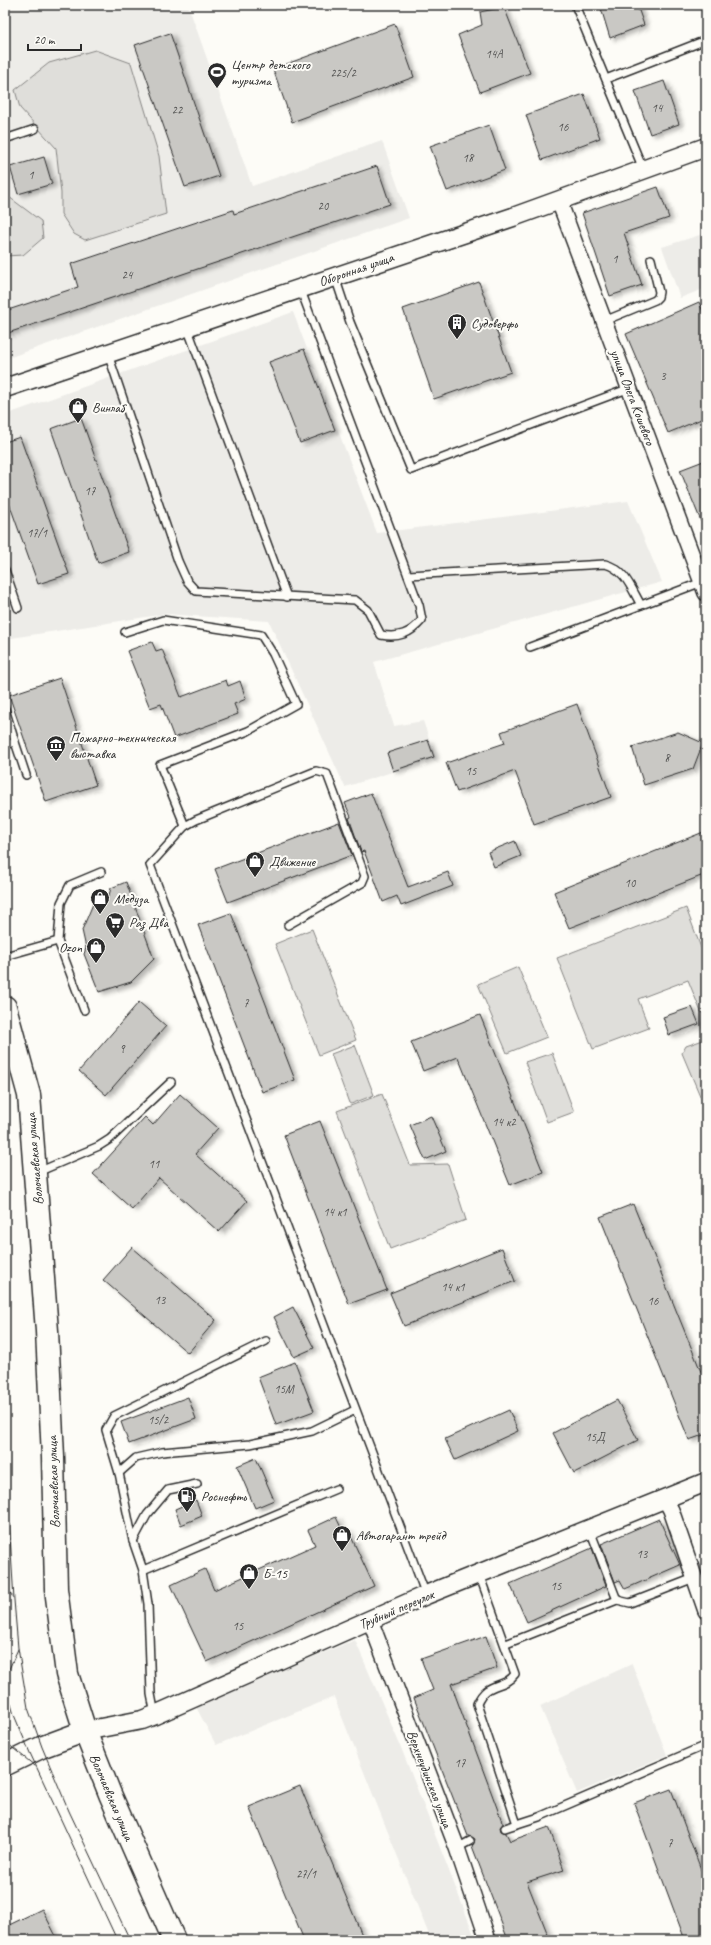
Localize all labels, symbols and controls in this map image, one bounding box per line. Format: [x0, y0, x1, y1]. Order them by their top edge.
scale bar [28, 26, 81, 52]
text: 20 m [34, 32, 56, 48]
house number: 14А [486, 46, 503, 62]
place label: Центр детского туризма [231, 56, 311, 89]
sports icon: Центр детского туризма [206, 61, 228, 89]
house number: 225/2 [330, 65, 357, 81]
house number: 14 [652, 100, 664, 116]
house number: 22 [172, 102, 184, 118]
house number: 16 [558, 119, 569, 135]
house number: 18 [463, 150, 475, 166]
house number: 1 [28, 167, 34, 183]
house number: 20 [318, 198, 330, 214]
street label: Оборонная улица [317, 248, 397, 290]
house number: 1 [612, 251, 618, 267]
house number: 24 [122, 267, 134, 283]
building icon: Судоверфь [446, 312, 468, 340]
place label: Судоверфь [471, 315, 518, 332]
street label: улица Олега Кошевого [606, 346, 659, 448]
house number: 3 [660, 368, 667, 384]
shop icon: Винлаб [67, 396, 89, 424]
place label: Винлаб [92, 399, 127, 416]
house number: 17 [85, 483, 96, 499]
house number: 17/1 [27, 525, 48, 541]
place label: Пожарно-техническая выставка [70, 729, 177, 762]
museum icon: Пожарно-техническая выставка [45, 734, 67, 762]
house number: 8 [664, 750, 671, 766]
house number: 15 [466, 763, 477, 779]
shop icon: Движение [244, 850, 266, 878]
place label: Движение [269, 853, 316, 870]
house number: 10 [625, 875, 637, 891]
shop icon: Медуза [89, 887, 111, 915]
place label: Медуза [114, 890, 149, 907]
supermarket icon: Раз Два [104, 911, 126, 939]
place label: Раз Два [129, 914, 169, 931]
shop icon: Ozon [85, 936, 107, 964]
place label: Ozon [59, 939, 83, 956]
house number: 7 [243, 995, 249, 1011]
house number: 9 [119, 1041, 126, 1057]
street label: Волочаевская улица [22, 1111, 47, 1206]
house number: 14 к2 [492, 1114, 517, 1130]
house number: 11 [149, 1156, 160, 1172]
house number: 14 к1 [323, 1204, 347, 1220]
house number: 14 к1 [441, 1279, 465, 1295]
house number: 13 [155, 1292, 167, 1308]
house number: 16 [648, 1293, 659, 1309]
house number: 15М [274, 1381, 295, 1397]
house number: 15/2 [148, 1412, 170, 1428]
house number: 15Д [585, 1429, 606, 1445]
street label: Волочаевская улица [43, 1434, 64, 1528]
fuel station icon: Роснефть [176, 1485, 198, 1513]
place label: Роснефть [201, 1488, 248, 1505]
shop icon: Автогарант трейд [331, 1524, 353, 1552]
place label: Автогарант трейд [356, 1527, 448, 1544]
house number: 13 [637, 1546, 649, 1562]
shop icon: Б-15 [238, 1562, 260, 1590]
place label: Б-15 [263, 1565, 288, 1582]
house number: 15 [551, 1578, 562, 1594]
street label: Трубный переулок [356, 1585, 438, 1633]
house number: 15 [233, 1618, 244, 1634]
street label: Верхнеудинская улица [403, 1728, 456, 1832]
street label: Волочаевская улица [86, 1751, 138, 1844]
house number: 17 [455, 1755, 466, 1771]
house number: 7 [667, 1835, 673, 1851]
house number: 27/1 [296, 1866, 317, 1882]

